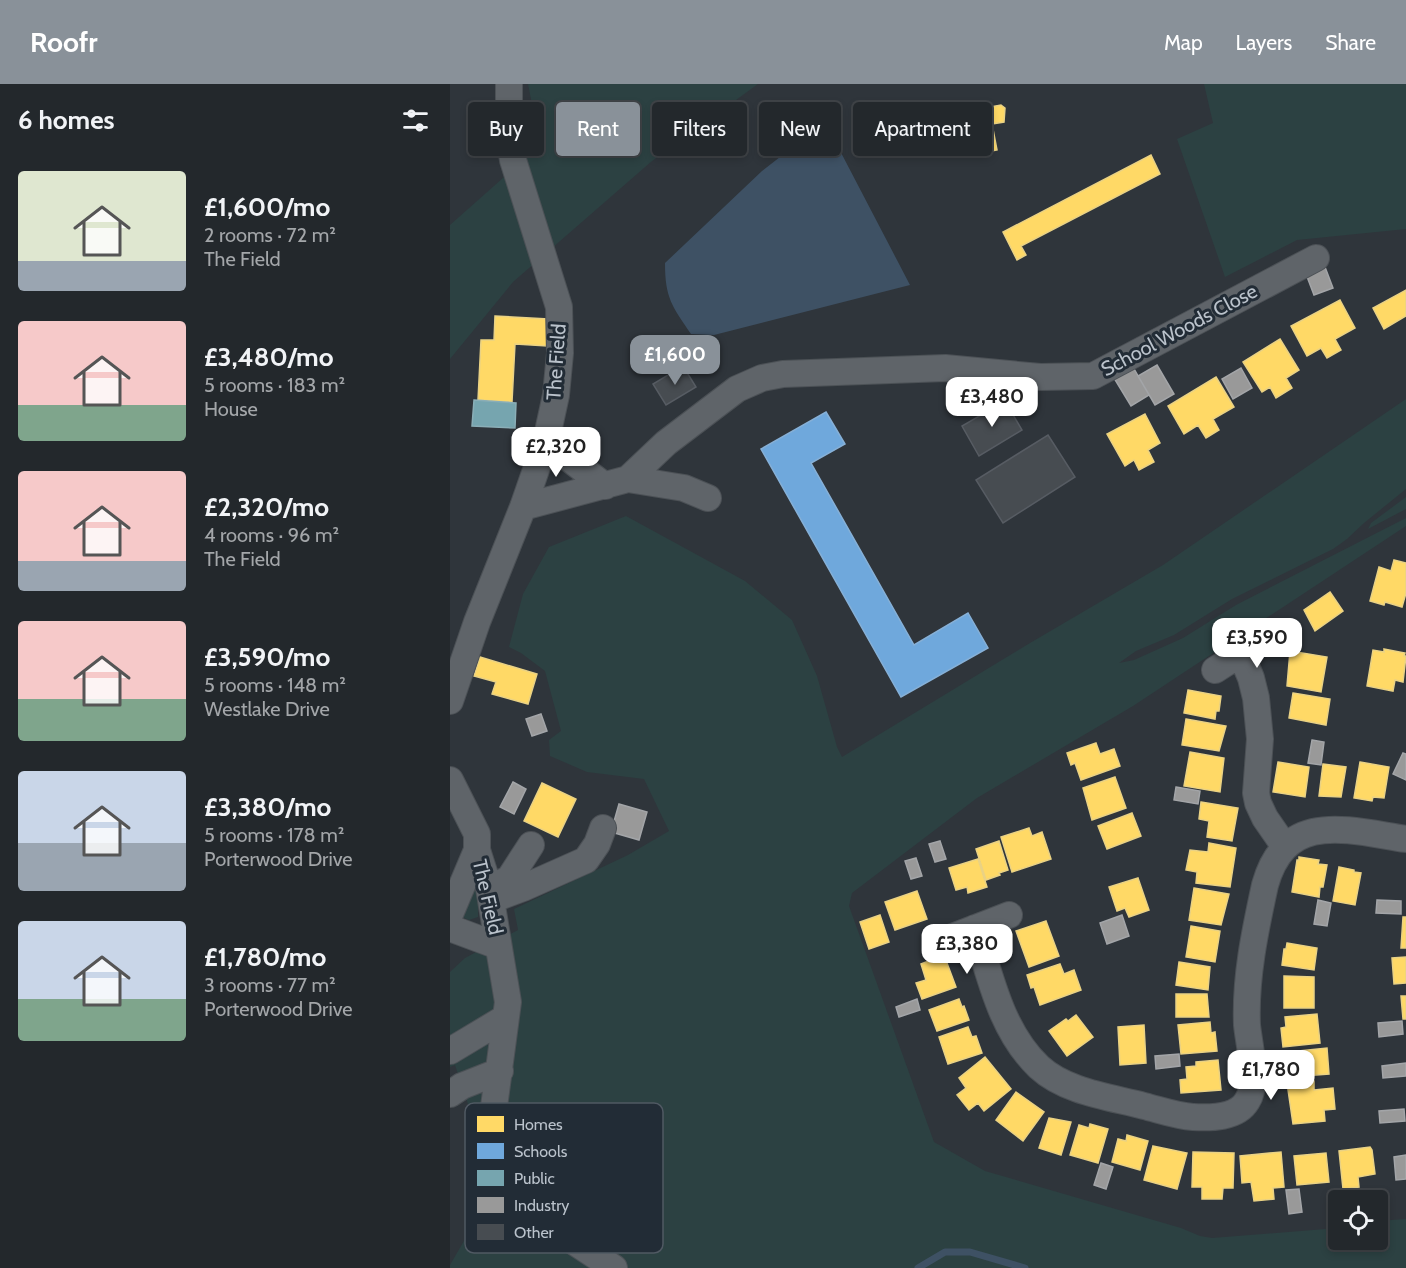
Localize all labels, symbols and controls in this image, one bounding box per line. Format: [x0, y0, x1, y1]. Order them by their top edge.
text: Roofr [30, 25, 98, 59]
text: Map [1164, 30, 1203, 55]
text: Layers [1236, 30, 1292, 55]
text: Share [1325, 30, 1376, 55]
chip: Buy [468, 102, 544, 156]
chip: Rent [556, 102, 640, 156]
chip: Filters [652, 102, 747, 156]
chip: New [759, 102, 841, 156]
chip: Apartment [853, 102, 992, 156]
text: 6 homes [18, 104, 115, 136]
icon: filters [399, 104, 432, 137]
text: £1,600/mo [204, 191, 330, 223]
icon: home [66, 195, 138, 267]
text: 2 rooms · 72 m² [204, 223, 336, 247]
text: The Field [204, 247, 281, 271]
street label: School Woods Close [1097, 279, 1261, 381]
street label: The Field [541, 323, 571, 401]
pin: £1,600 [626, 335, 724, 386]
text: £3,480/mo [204, 341, 334, 373]
text: £1,600 [644, 342, 706, 366]
icon: home [66, 345, 138, 417]
text: 5 rooms · 183 m² [204, 373, 345, 397]
pin: £3,480 [943, 377, 1041, 428]
text: £3,480 [960, 384, 1024, 408]
text: House [204, 397, 258, 421]
pin: £2,320 [507, 427, 605, 478]
text: £2,320 [525, 434, 587, 458]
text: £2,320/mo [204, 491, 329, 523]
icon: home [66, 495, 138, 567]
text: 4 rooms · 96 m² [204, 523, 339, 547]
text: The Field [204, 547, 281, 571]
pin: £3,590 [1208, 618, 1306, 669]
text: £3,590 [1226, 625, 1288, 649]
text: £3,590/mo [204, 641, 330, 673]
icon: home [66, 645, 138, 717]
text: 5 rooms · 148 m² [204, 673, 346, 697]
text: Westlake Drive [204, 697, 330, 721]
text: £3,380/mo [204, 791, 331, 823]
icon: home [66, 795, 138, 867]
text: 5 rooms · 178 m² [204, 823, 344, 847]
text: Porterwood Drive [204, 847, 353, 871]
street label: The Field [468, 857, 508, 937]
pin: £3,380 [918, 924, 1016, 975]
text: £3,380 [936, 931, 998, 955]
text: £1,780/mo [204, 941, 326, 973]
icon: home [66, 945, 138, 1017]
text: 3 rooms · 77 m² [204, 973, 336, 997]
text: Porterwood Drive [204, 997, 353, 1021]
pin: £1,780 [1222, 1050, 1320, 1101]
text: £1,780 [1242, 1057, 1300, 1081]
legend [465, 1103, 663, 1253]
text: Homes [514, 1115, 563, 1134]
text: Schools [514, 1142, 568, 1161]
text: Public [514, 1169, 555, 1188]
map controls [1328, 1190, 1388, 1250]
button: locate [1328, 1190, 1388, 1250]
text: Industry [514, 1196, 569, 1215]
text: Other [514, 1223, 555, 1242]

